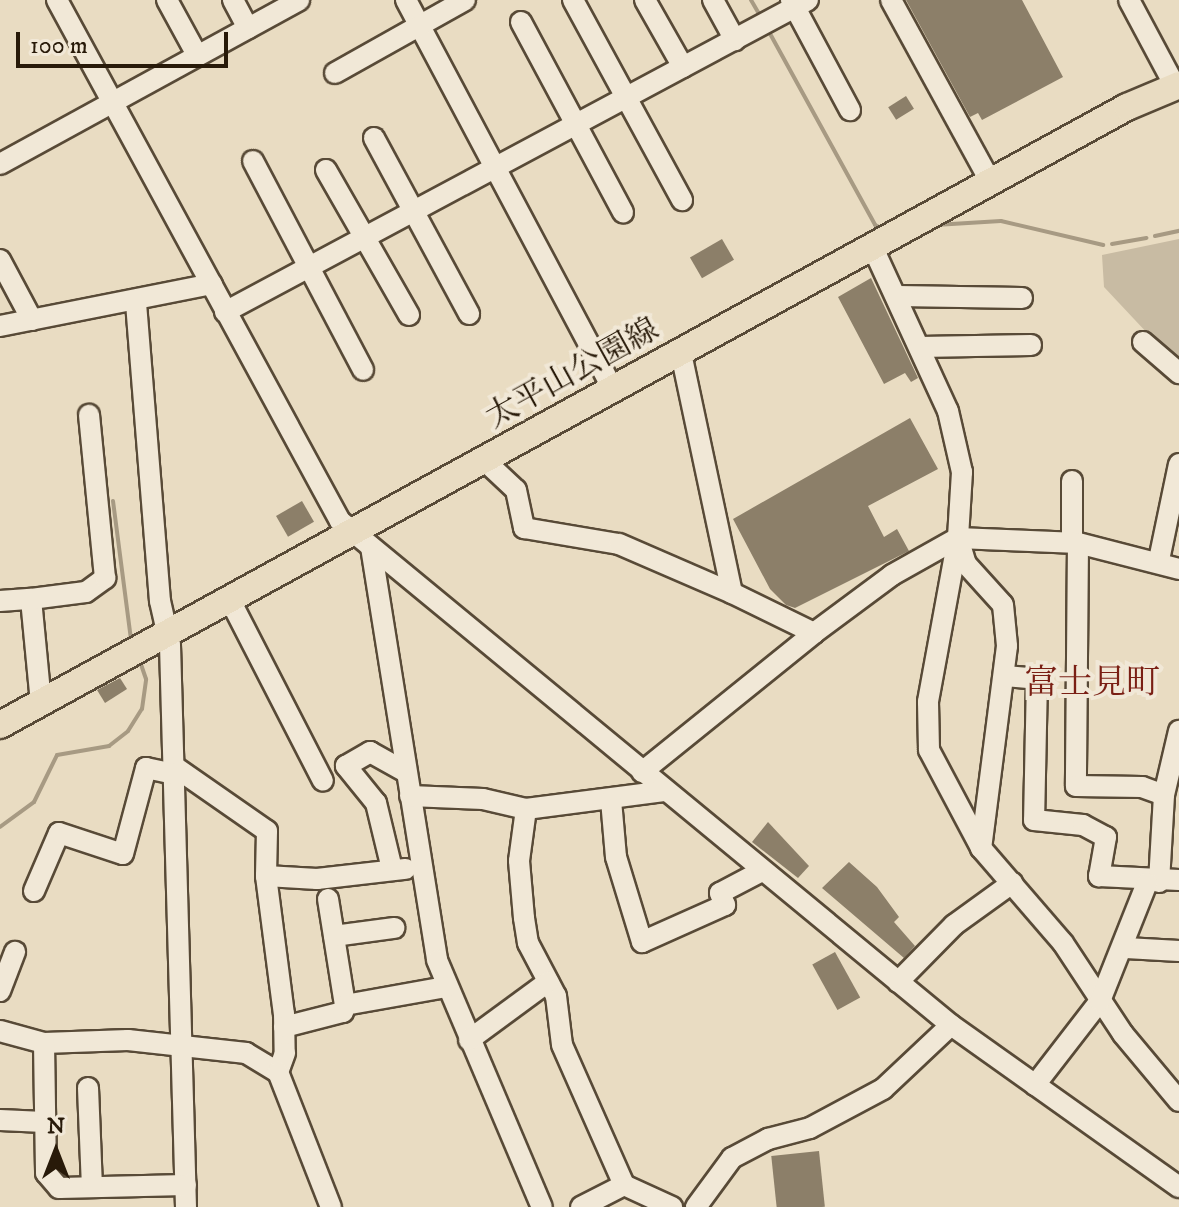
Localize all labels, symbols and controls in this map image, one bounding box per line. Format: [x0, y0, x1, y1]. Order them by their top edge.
scale bar [20, 16, 232, 66]
text: 100 m [30, 31, 88, 61]
street label: 太平山公園線 [480, 311, 666, 437]
district label: 富士見町 [1024, 664, 1160, 704]
north arrow [16, 1111, 96, 1191]
text: N [47, 1113, 65, 1140]

